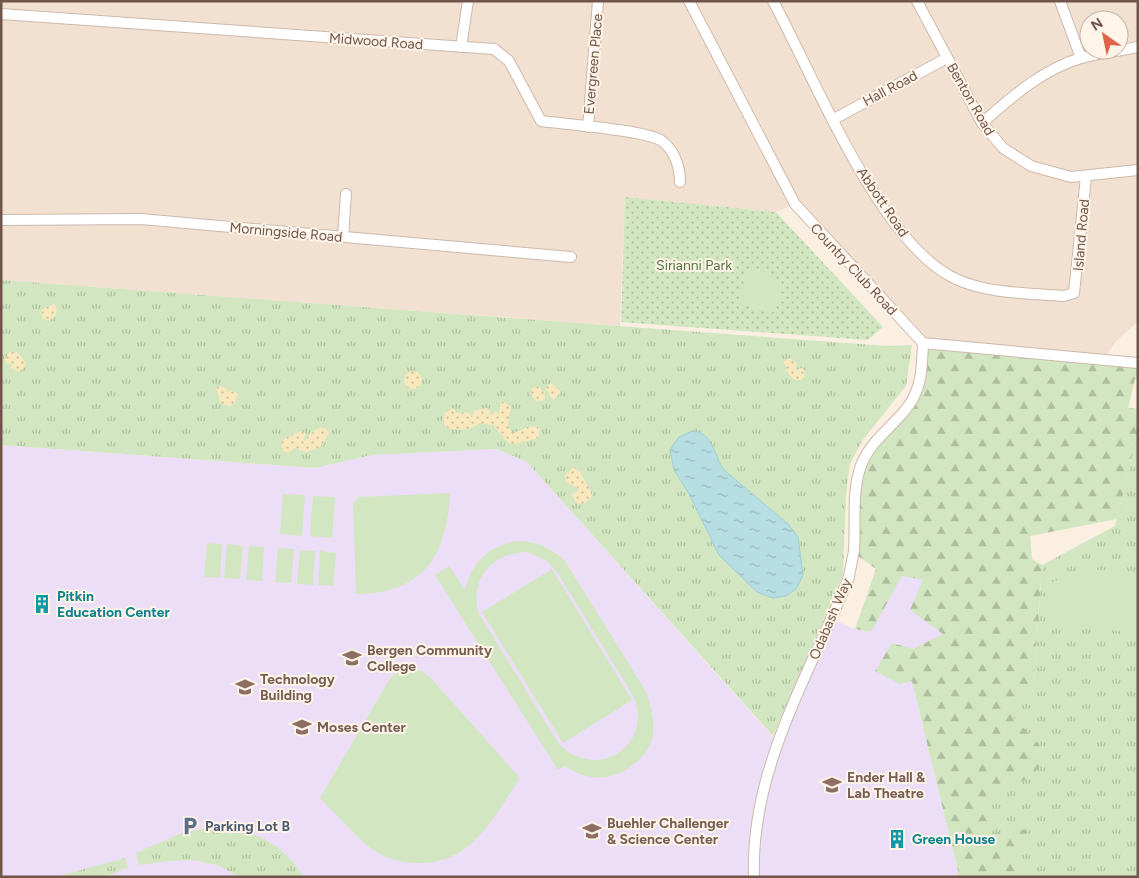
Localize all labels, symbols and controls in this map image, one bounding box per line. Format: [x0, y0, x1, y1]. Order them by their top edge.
north arrow [1079, 10, 1129, 60]
street label: Evergreen Place [581, 13, 606, 115]
text: N [1088, 14, 1106, 35]
street label: Midwood Road [328, 30, 424, 53]
street label: Benton Road [943, 60, 998, 139]
street label: Hall Road [860, 67, 920, 110]
street label: Abbott Road [853, 164, 912, 240]
street label: Island Road [1070, 198, 1093, 272]
street label: Morningside Road [229, 219, 343, 246]
street label: Country Club Road [807, 220, 901, 319]
park label: Sirianni Park [656, 257, 732, 274]
street label: Odabash Way [806, 575, 855, 662]
place label: Pitkin Education Center [57, 588, 170, 621]
building icon: Pitkin Education Center [31, 593, 53, 615]
place label: Bergen Community College [367, 642, 493, 675]
school or university icon: Bergen Community College [341, 647, 363, 669]
place label: Technology Building [260, 671, 336, 704]
school or university icon: Technology Building [234, 676, 256, 698]
school or university icon: Moses Center [291, 716, 313, 738]
place label: Moses Center [317, 719, 406, 736]
place label: Ender Hall & Lab Theatre [847, 769, 926, 802]
school or university icon: Ender Hall & Lab Theatre [821, 774, 843, 796]
parking icon: Parking Lot B [179, 815, 201, 837]
place label: Buehler Challenger & Science Center [607, 815, 729, 848]
place label: Parking Lot B [205, 818, 291, 835]
school or university icon: Buehler Challenger & Science Center [581, 820, 603, 842]
building icon: Green House [886, 828, 908, 850]
place label: Green House [912, 831, 996, 848]

